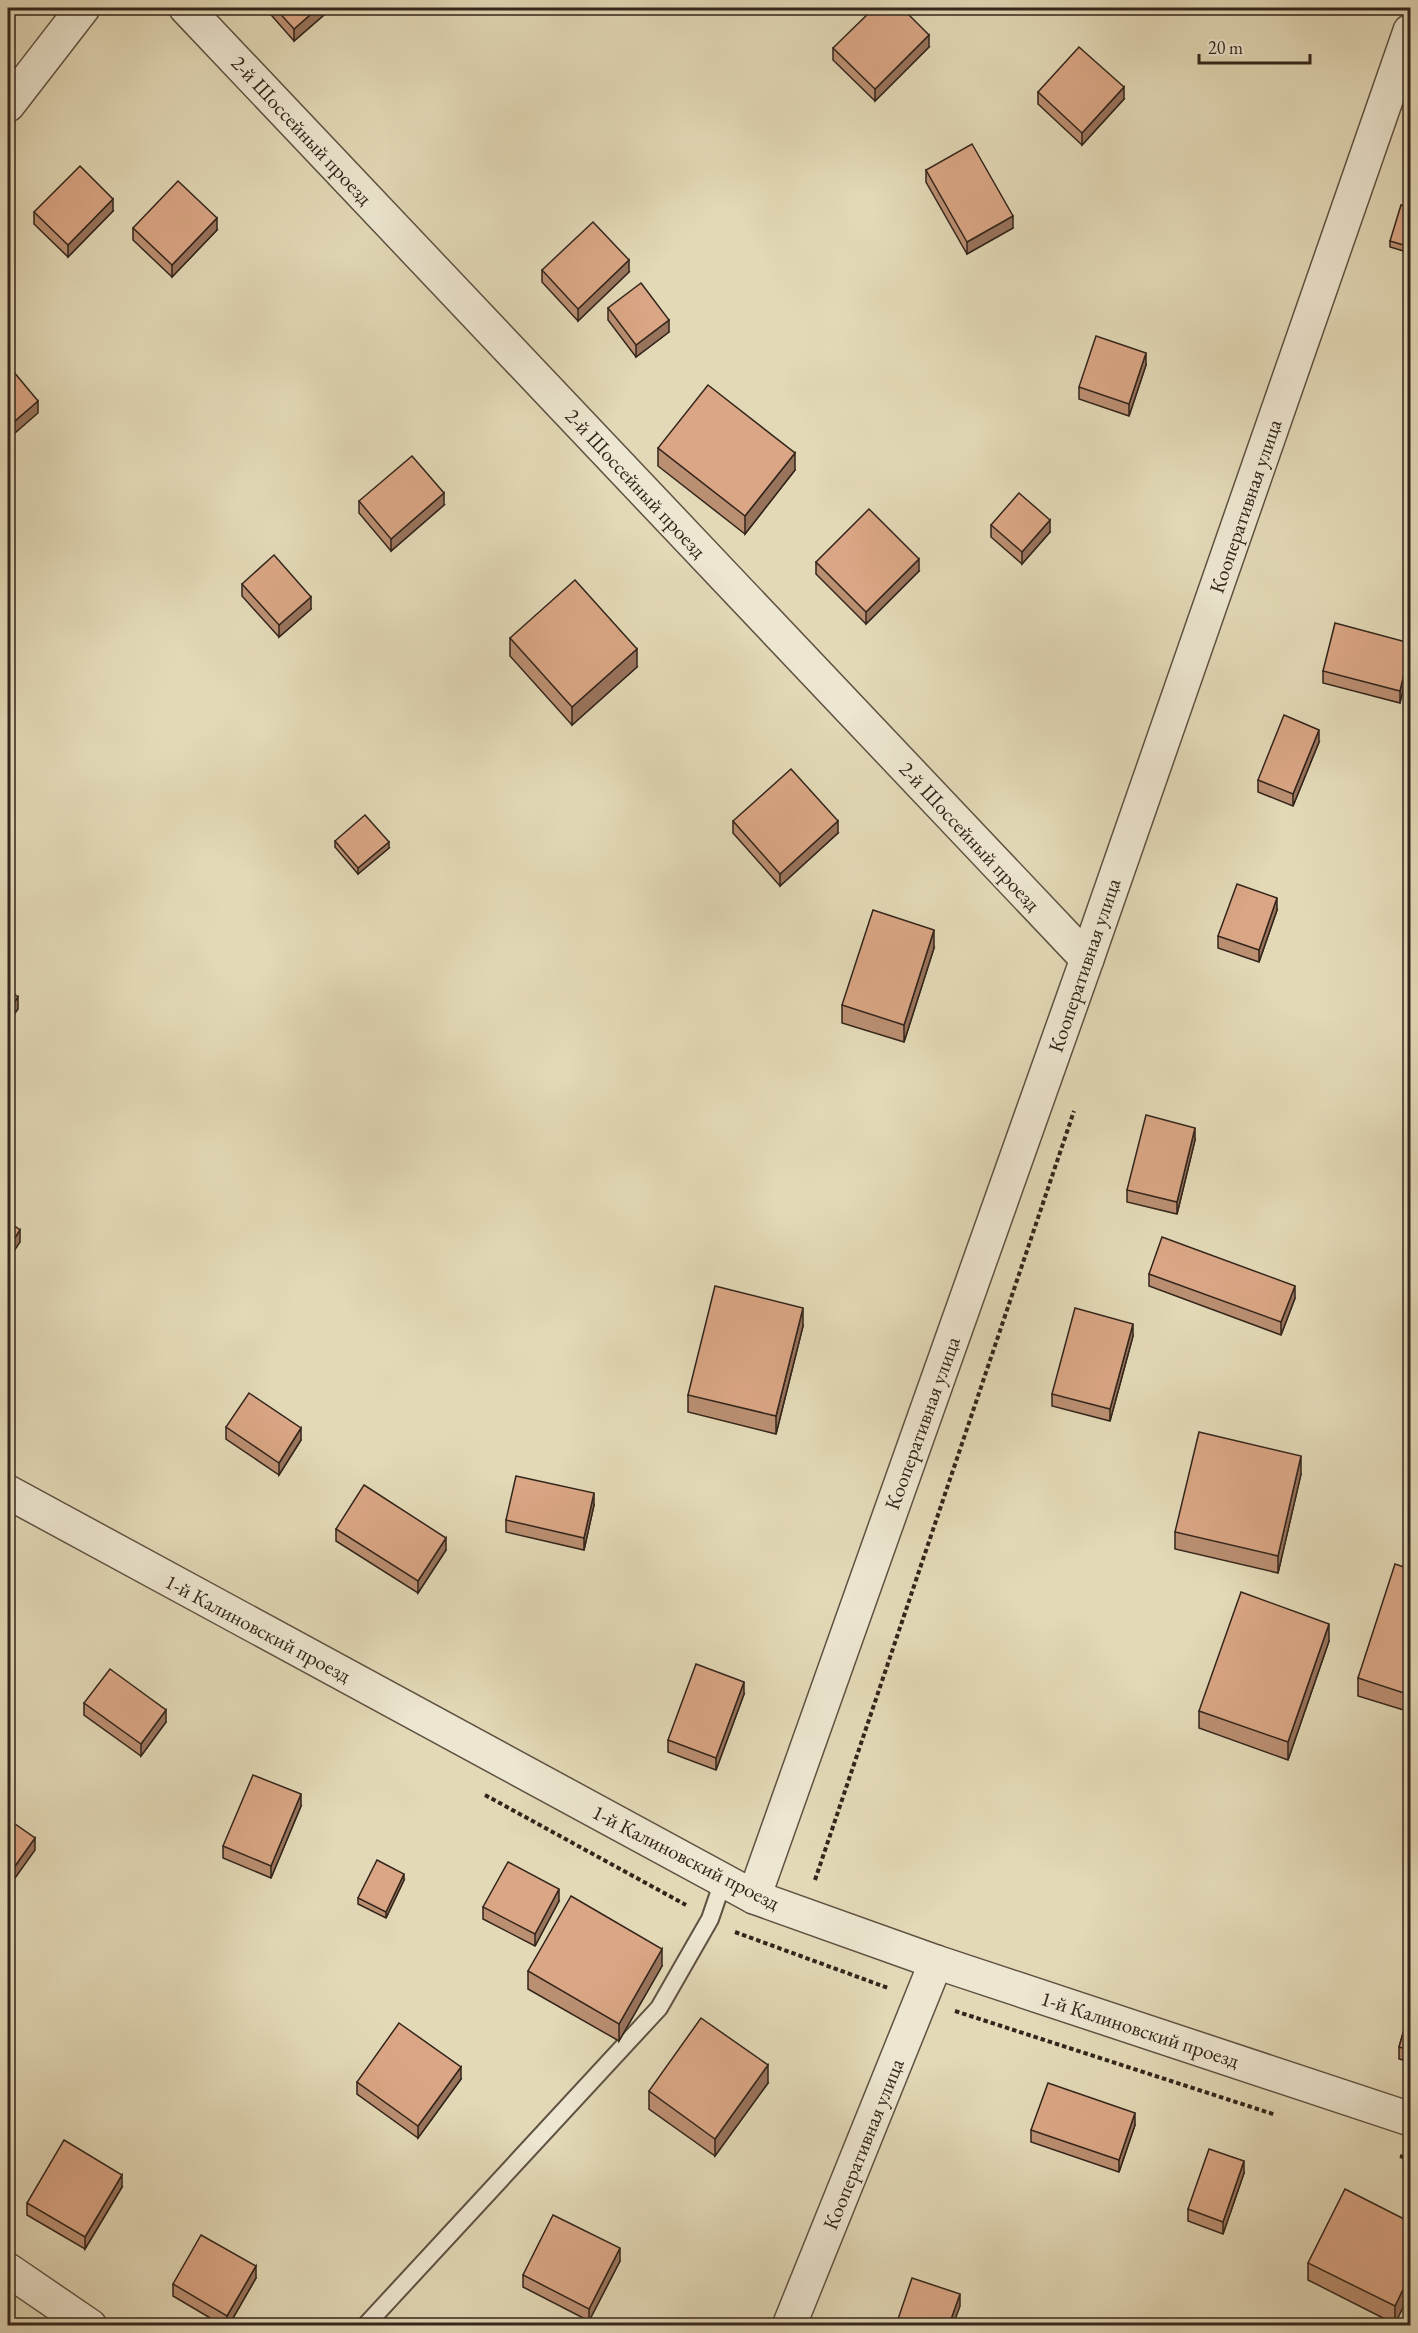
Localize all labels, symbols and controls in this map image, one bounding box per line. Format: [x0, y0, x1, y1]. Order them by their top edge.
scale bar [1199, 27, 1310, 65]
text: 20 m [1208, 36, 1243, 59]
street label: 2-й Шоссейный проезд [226, 49, 379, 211]
street label: 2-й Шоссейный проезд [560, 402, 713, 564]
street label: Кооперативная улица [1203, 415, 1288, 597]
street label: 2-й Шоссейный проезд [894, 755, 1047, 917]
street label: Кооперативная улица [1042, 874, 1127, 1056]
street label: Кооперативная улица [878, 1332, 966, 1513]
street label: 1-й Калиновский проезд [160, 1568, 356, 1689]
street label: 1-й Калиновский проезд [588, 1798, 785, 1916]
street label: 1-й Калиновский проезд [1038, 1984, 1243, 2074]
street label: Кооперативная улица [816, 2054, 910, 2234]

